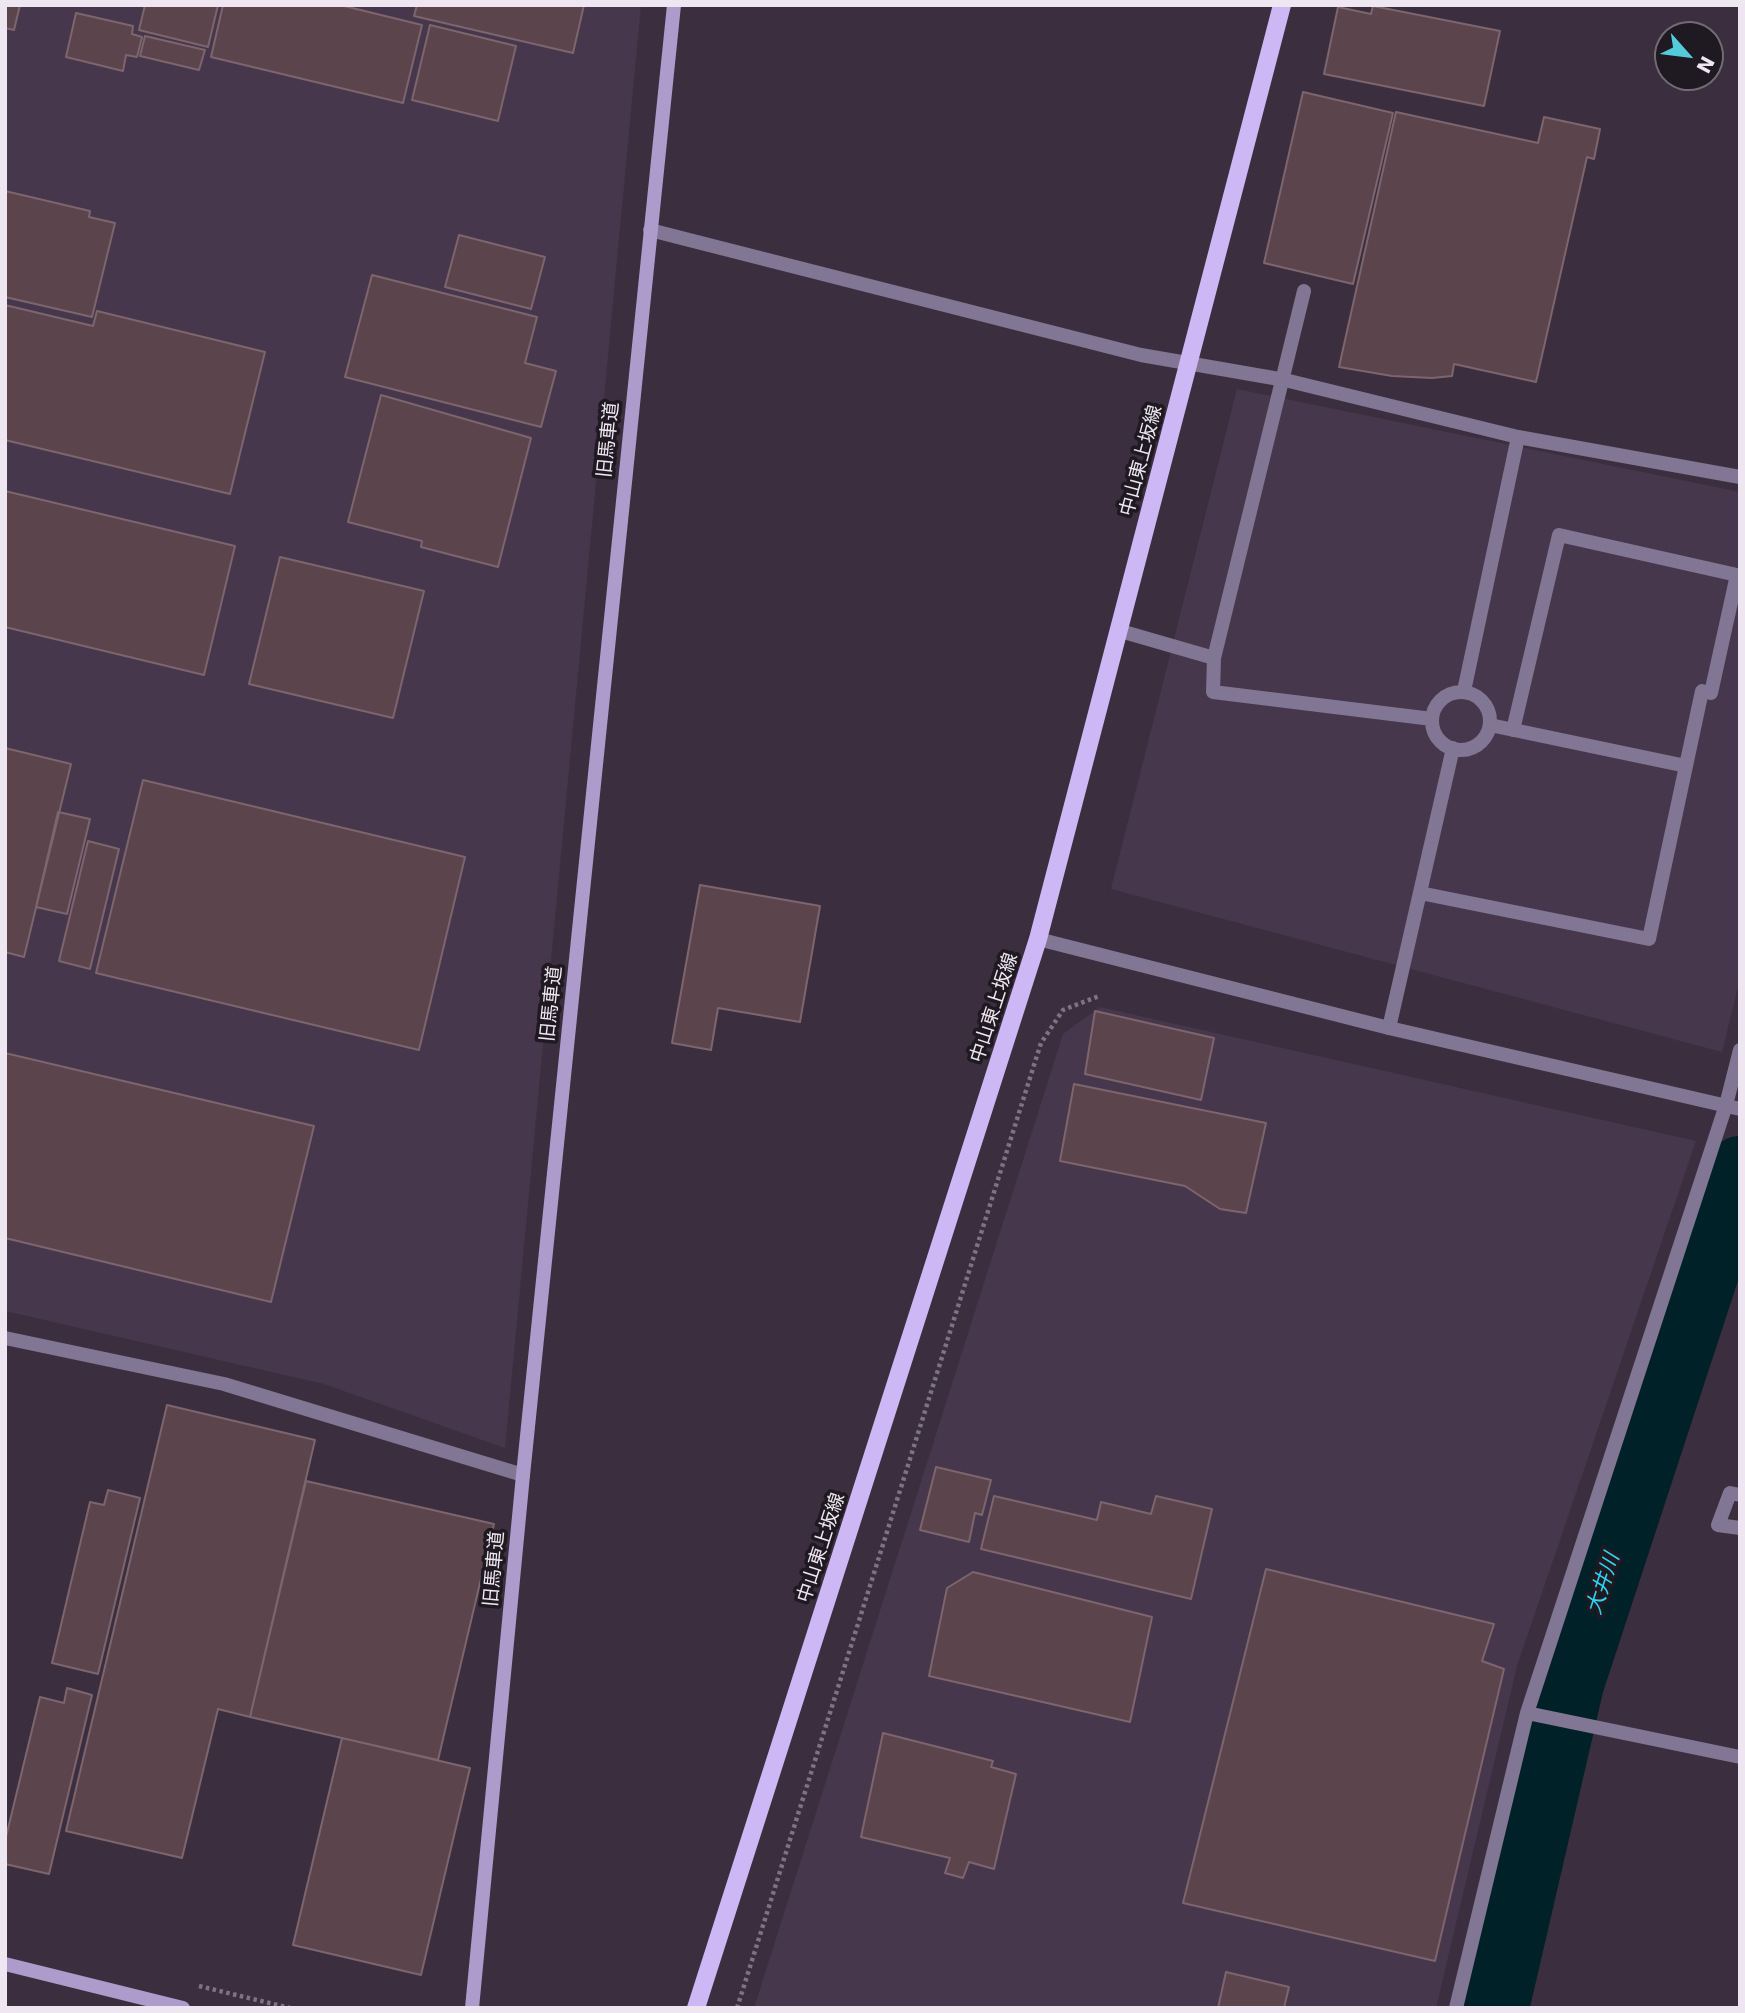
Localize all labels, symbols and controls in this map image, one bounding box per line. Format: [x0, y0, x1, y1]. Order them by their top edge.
north arrow [1654, 21, 1724, 91]
text: N [1692, 53, 1719, 77]
street label: 旧馬車道 [594, 401, 624, 479]
street label: 中山東上坂線 [1116, 403, 1168, 519]
street label: 中山東上坂線 [967, 950, 1023, 1066]
street label: 旧馬車道 [537, 965, 567, 1043]
street label: 中山東上坂線 [794, 1490, 850, 1606]
street label: 旧馬車道 [480, 1530, 510, 1608]
water label: 大井川 [1582, 1550, 1626, 1618]

